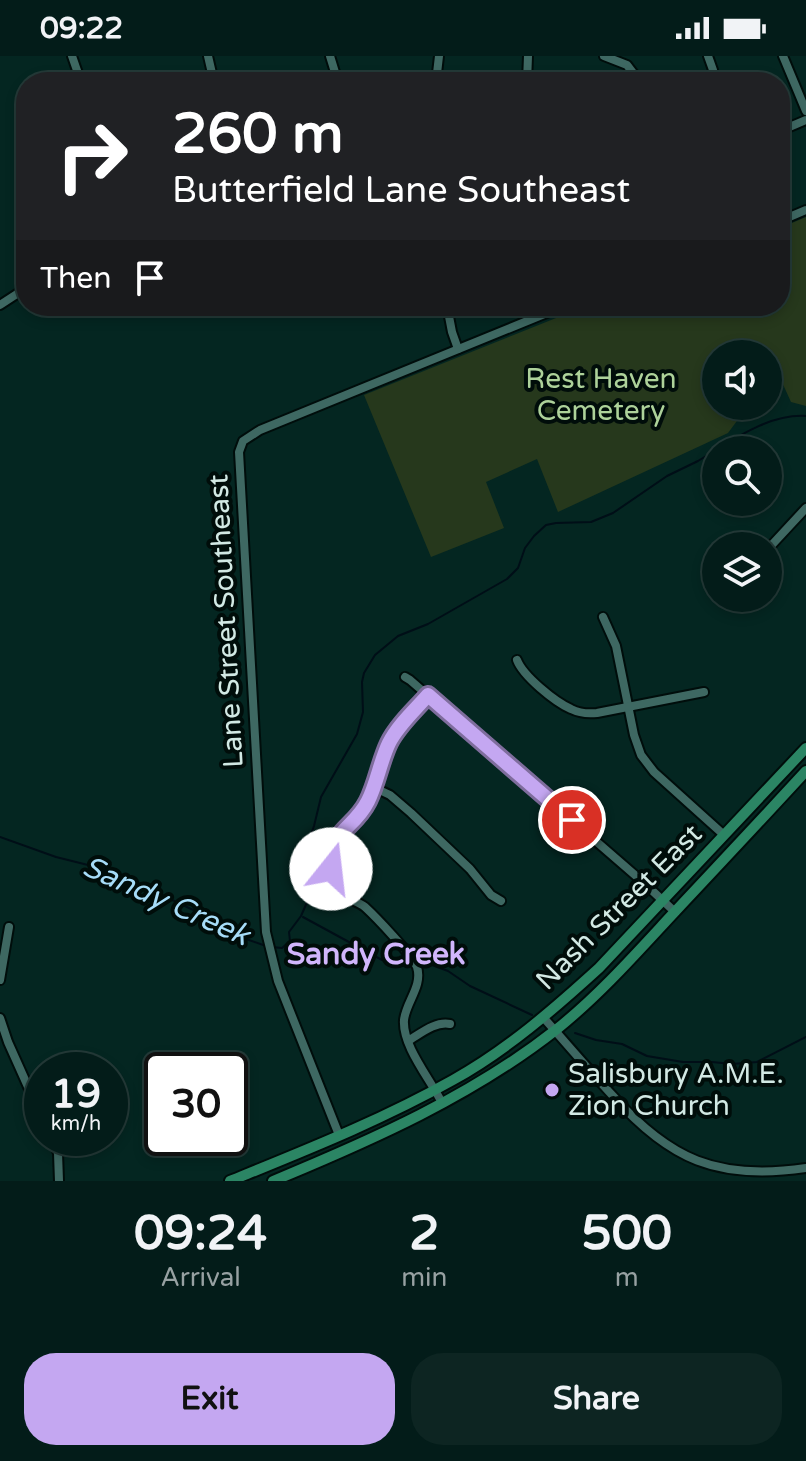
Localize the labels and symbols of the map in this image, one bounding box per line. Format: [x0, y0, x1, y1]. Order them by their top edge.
park label: Rest Haven Cemetery [525, 362, 677, 428]
street label: Lane Street Southeast [201, 473, 251, 769]
pin [538, 786, 606, 854]
street label: Nash Street East [529, 817, 709, 997]
position arrow [289, 827, 373, 911]
water label: Sandy Creek [77, 848, 257, 955]
district label: Sandy Creek [287, 936, 465, 973]
speed limit sign: 30 [144, 1052, 248, 1156]
place label: Salisbury A.M.E. Zion Church [568, 1057, 784, 1123]
marker: Salisbury A.M.E. Zion Church [543, 1081, 561, 1099]

